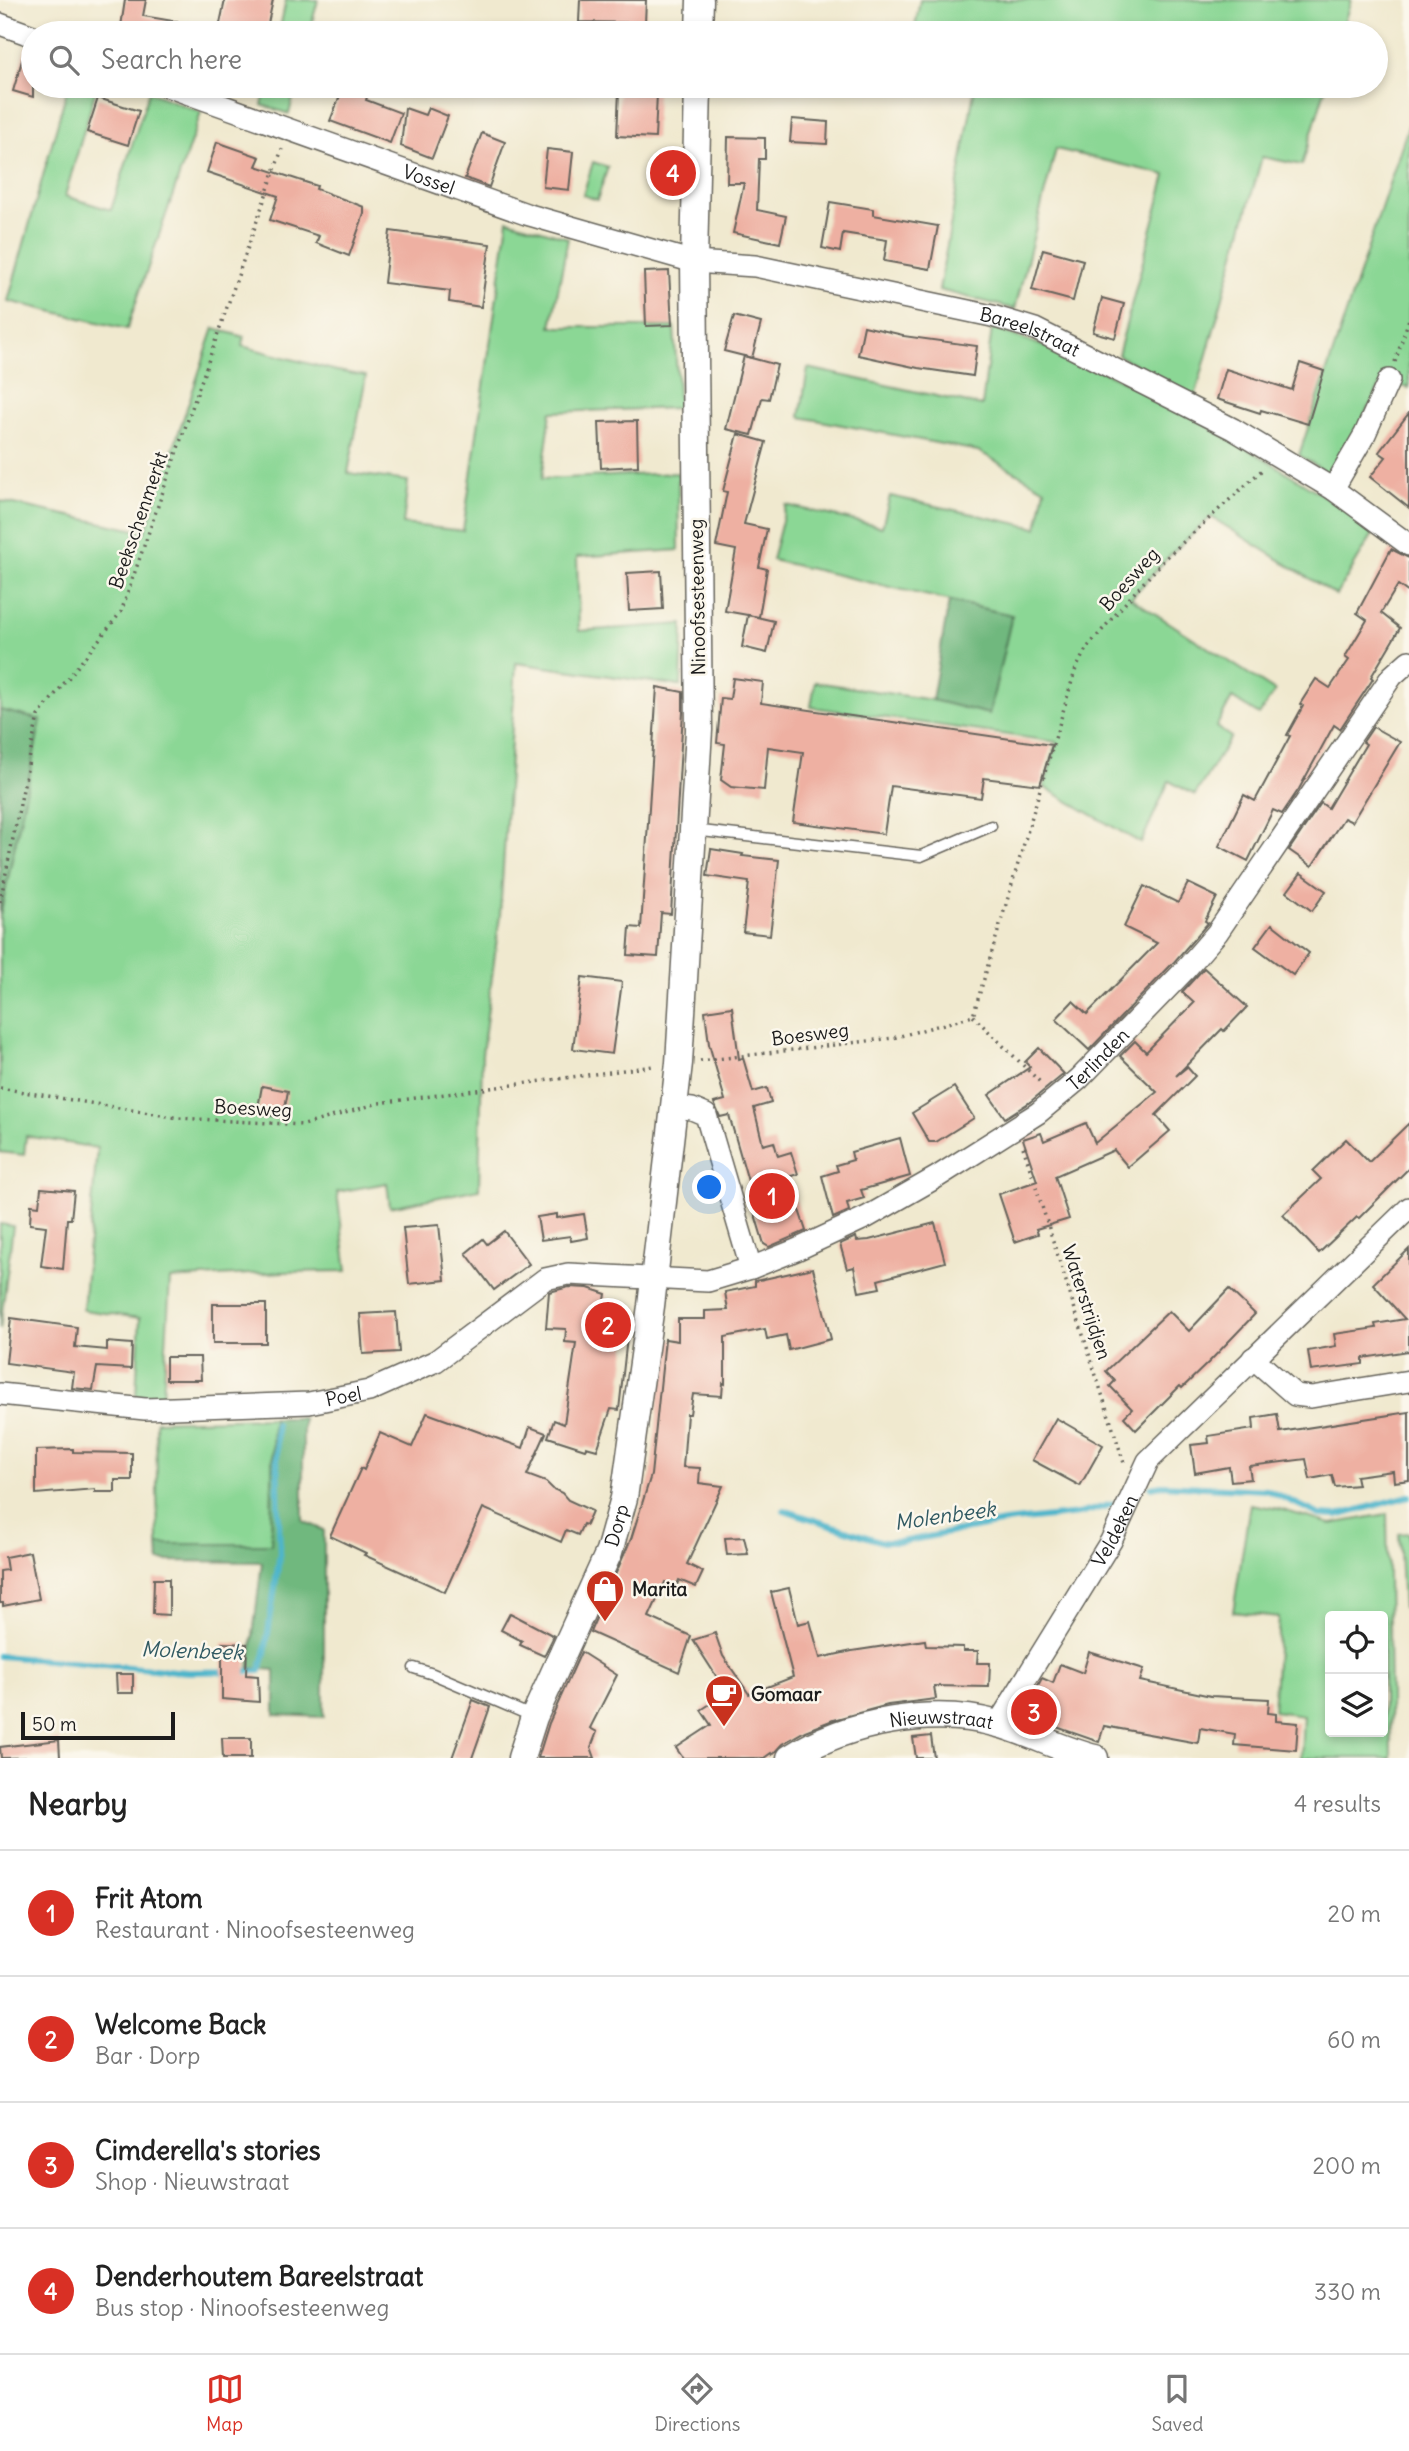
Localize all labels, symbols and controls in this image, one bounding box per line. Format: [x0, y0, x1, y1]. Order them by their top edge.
search box [21, 21, 1388, 98]
icon: search [45, 41, 83, 79]
text: Search here [101, 43, 242, 76]
pin: 4 [650, 147, 696, 199]
street label: Vossel [400, 159, 458, 200]
street label: Bareelstraat [978, 302, 1084, 362]
street label: Beekschenmerkt [103, 448, 173, 592]
street label: Ninoofsesteenweg [684, 518, 710, 676]
street label: Boesweg [1094, 542, 1164, 616]
street label: Boesweg [770, 1017, 850, 1051]
street label: Terlinden [1062, 1023, 1134, 1096]
street label: Boesweg [214, 1094, 292, 1122]
your location [692, 1170, 726, 1204]
pin: 1 [749, 1170, 795, 1222]
street label: Waterstrijdjen [1057, 1241, 1117, 1363]
pin: 2 [585, 1299, 631, 1351]
street label: Poel [323, 1381, 364, 1411]
street label: Veldeken [1086, 1491, 1143, 1571]
water label: Molenbeek [893, 1495, 998, 1536]
street label: Dorp [599, 1501, 634, 1549]
shop icon: Marita [584, 1568, 626, 1623]
place label: Marita [632, 1577, 688, 1601]
map controls [1325, 1611, 1388, 1737]
button: locate [1325, 1611, 1388, 1674]
water label: Molenbeek [141, 1635, 245, 1666]
cafe icon: Gomaar [703, 1673, 745, 1728]
button: layers [1325, 1674, 1388, 1737]
place label: Gomaar [751, 1682, 822, 1706]
pin: 3 [1011, 1686, 1057, 1738]
street label: Nieuwstraat [888, 1704, 996, 1734]
scale bar [21, 1709, 175, 1741]
text: 50 m [32, 1712, 77, 1736]
text: Nearby [28, 1785, 128, 1823]
text: 4 results [1294, 1789, 1381, 1818]
text: Frit Atom [95, 1882, 203, 1915]
text: 1 [46, 1899, 56, 1928]
text: 20 m [1328, 1899, 1381, 1928]
text: Restaurant · Ninoofsesteenweg [95, 1915, 415, 1944]
text: Welcome Back [95, 2008, 266, 2041]
text: 2 [45, 2025, 57, 2054]
text: 60 m [1327, 2025, 1381, 2054]
text: Bar · Dorp [95, 2041, 200, 2070]
text: Cimderella's stories [95, 2134, 321, 2167]
text: 3 [44, 2151, 58, 2180]
text: 200 m [1312, 2151, 1381, 2180]
text: Shop · Nieuwstraat [95, 2167, 289, 2196]
text: Denderhoutem Bareelstraat [95, 2260, 423, 2293]
text: 4 [44, 2277, 58, 2306]
text: 330 m [1314, 2277, 1381, 2306]
text: Bus stop · Ninoofsesteenweg [95, 2293, 389, 2322]
tab: Map [206, 2370, 244, 2436]
tab: Directions [655, 2370, 740, 2436]
tab: Saved [1151, 2370, 1203, 2436]

